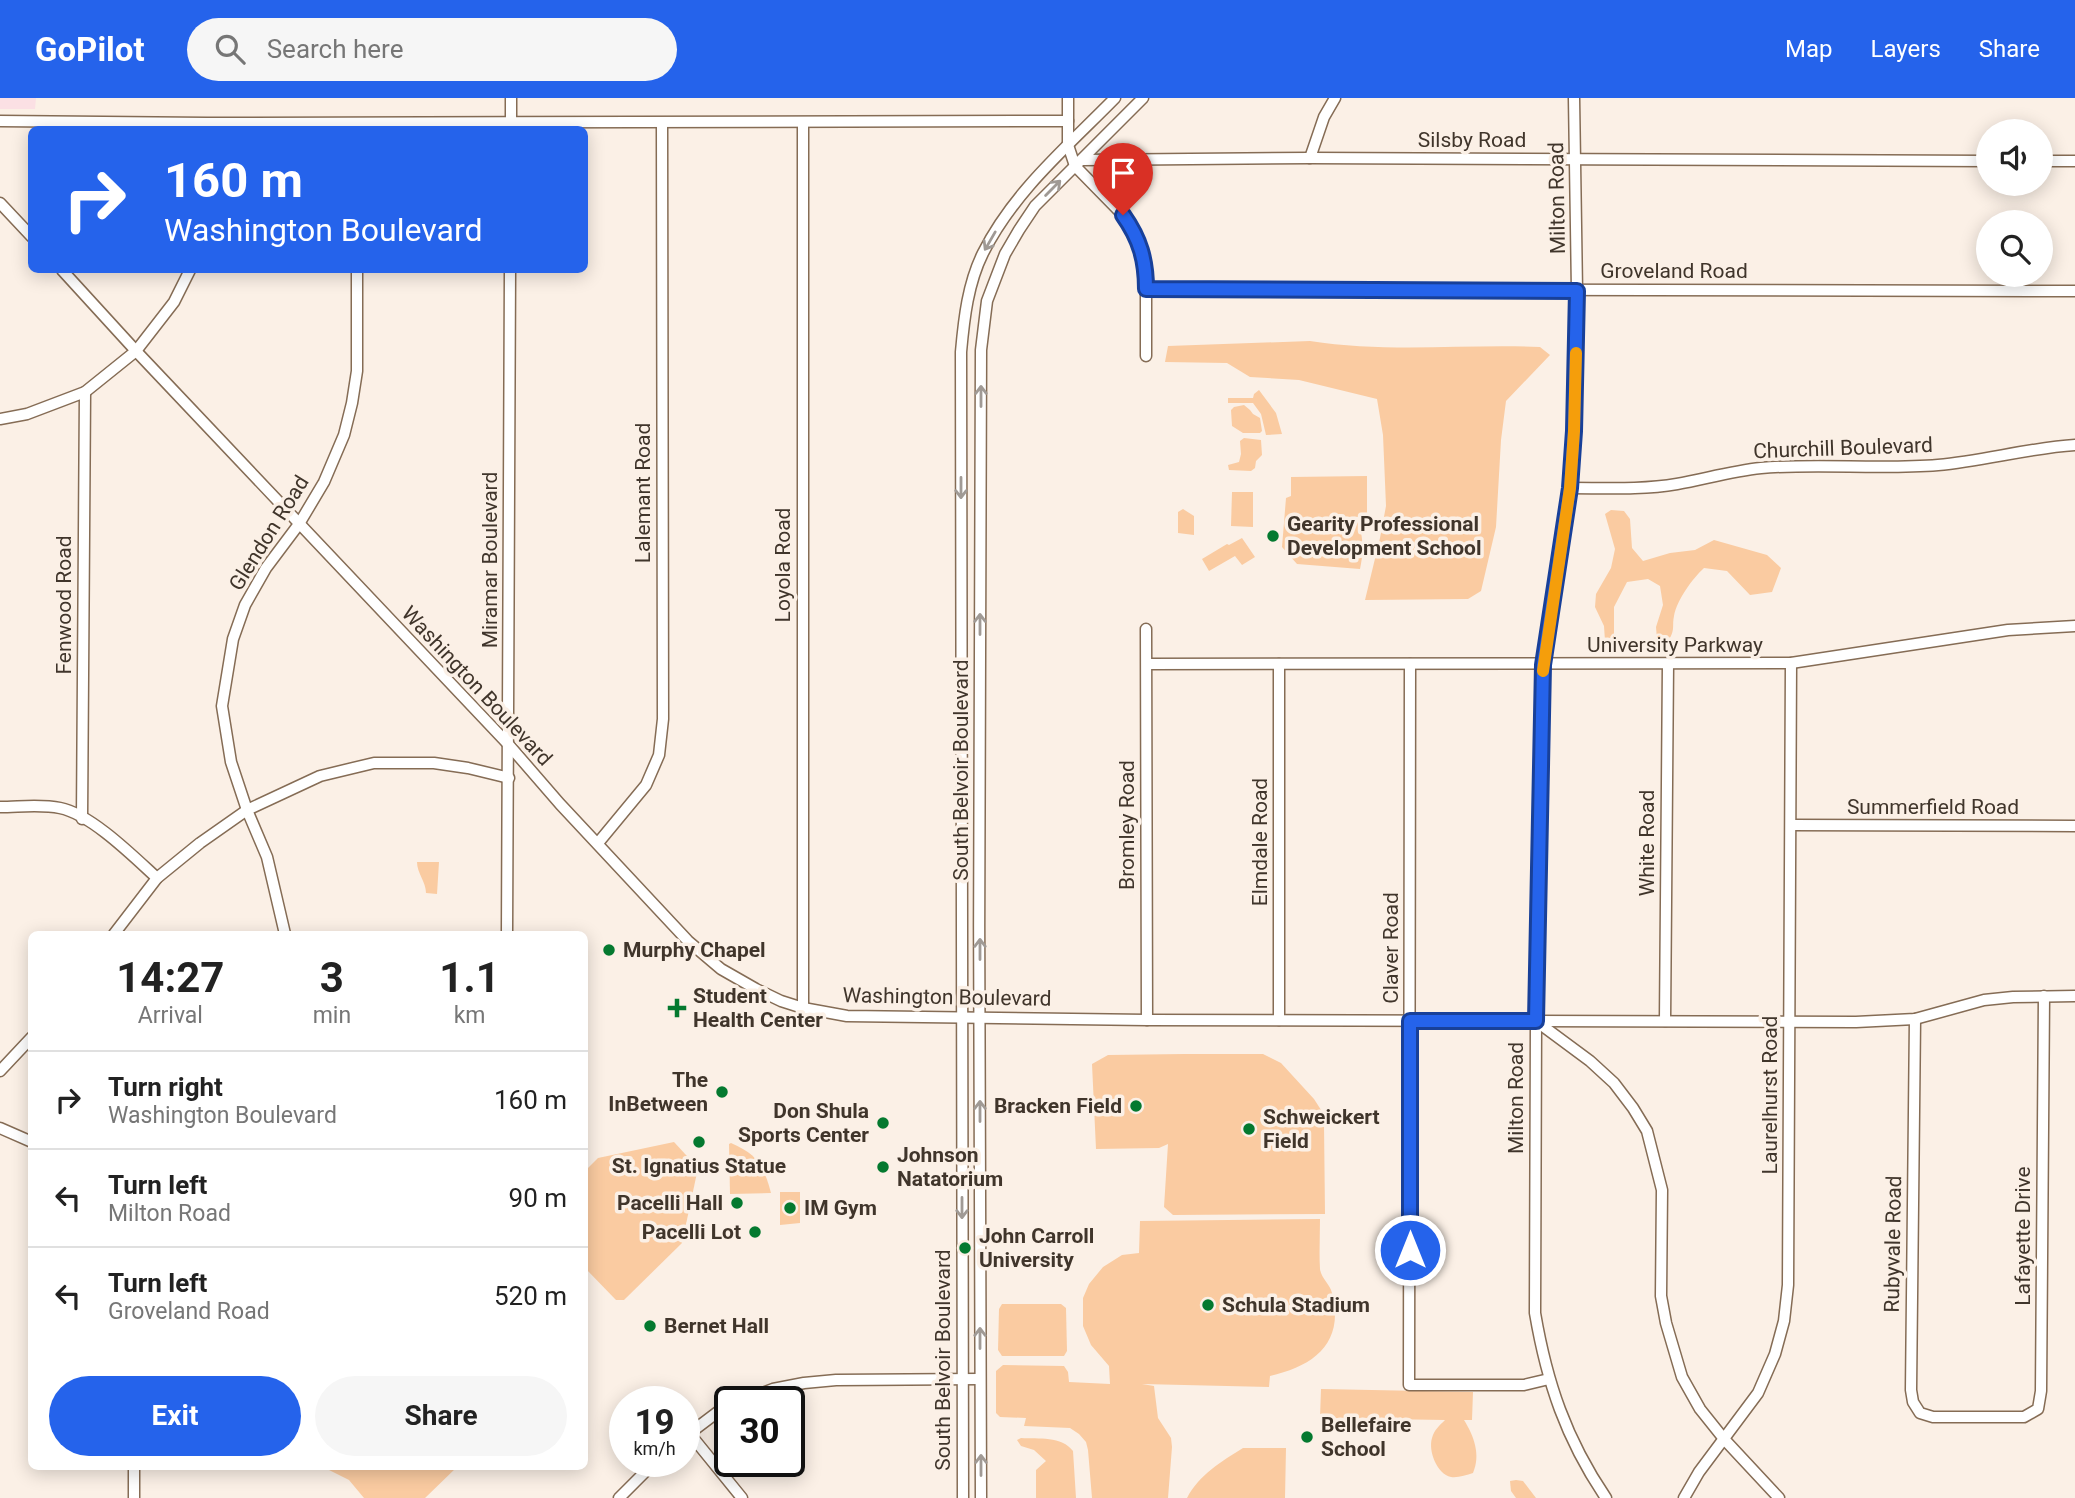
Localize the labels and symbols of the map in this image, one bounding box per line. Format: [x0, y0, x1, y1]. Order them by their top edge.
street label: Silsby Road [1418, 128, 1526, 152]
street label: Milton Road [1544, 142, 1570, 254]
pin [1093, 143, 1153, 215]
one-way arrow [1044, 180, 1061, 197]
one-way arrow [983, 230, 996, 251]
street label: Groveland Road [1600, 259, 1748, 283]
one-way arrow [974, 385, 988, 408]
street label: Lalemant Road [631, 423, 655, 563]
street label: Churchill Boulevard [1753, 433, 1933, 463]
street label: Glendon Road [224, 471, 314, 595]
street label: Miramar Boulevard [478, 472, 502, 648]
one-way arrow [954, 476, 968, 499]
street label: Loyola Road [771, 508, 795, 622]
place label: Gearity Professional Development School [1287, 512, 1481, 560]
marker: Gearity Professional Development School [1265, 528, 1281, 544]
street label: Fenwood Road [52, 535, 76, 675]
street label: Washington Boulevard [397, 601, 557, 771]
one-way arrow [973, 612, 987, 635]
street label: University Parkway [1587, 633, 1763, 657]
street label: South Belvoir Boulevard [949, 659, 973, 881]
street label: Bromley Road [1115, 760, 1139, 890]
street label: Elmdale Road [1248, 778, 1272, 906]
street label: White Road [1635, 790, 1659, 896]
street label: Summerfield Road [1847, 795, 2019, 819]
street label: Claver Road [1379, 892, 1403, 1004]
place label: Murphy Chapel [623, 938, 766, 962]
one-way arrow [973, 938, 987, 961]
marker: Murphy Chapel [601, 942, 617, 958]
street label: Washington Boulevard [842, 983, 1052, 1011]
place label: Student Health Center [693, 984, 823, 1032]
marker: Student Health Center [667, 998, 687, 1018]
street label: Laurelhurst Road [1758, 1016, 1782, 1174]
street label: Milton Road [1504, 1042, 1528, 1154]
place label: The InBetween [608, 1068, 708, 1116]
marker: The InBetween [714, 1084, 730, 1100]
place label: Bracken Field [994, 1094, 1122, 1118]
marker: Bracken Field [1128, 1098, 1144, 1114]
place label: Don Shula Sports Center [738, 1099, 869, 1147]
one-way arrow [973, 1100, 987, 1123]
place label: Schweickert Field [1263, 1105, 1380, 1153]
marker: Don Shula Sports Center [875, 1115, 891, 1131]
marker: Schweickert Field [1241, 1121, 1257, 1137]
marker: St. Ignatius Statue [691, 1134, 707, 1150]
place label: Johnson Natatorium [897, 1143, 1003, 1191]
place label: St. Ignatius Statue [612, 1154, 786, 1178]
marker: Johnson Natatorium [875, 1159, 891, 1175]
street label: Lafayette Drive [2011, 1166, 2035, 1306]
street label: Rubyvale Road [1880, 1175, 1906, 1313]
place label: Pacelli Hall [617, 1191, 723, 1215]
marker: Pacelli Hall [729, 1195, 745, 1211]
place label: IM Gym [804, 1196, 877, 1220]
one-way arrow [955, 1196, 969, 1219]
marker: IM Gym [782, 1200, 798, 1216]
position arrow [1373, 1213, 1447, 1287]
place label: Pacelli Lot [642, 1220, 741, 1244]
marker: Pacelli Lot [747, 1224, 763, 1240]
place label: John Carroll University [979, 1224, 1094, 1272]
marker: John Carroll University [957, 1240, 973, 1256]
street label: South Belvoir Boulevard [931, 1249, 955, 1471]
place label: Schula Stadium [1222, 1293, 1370, 1317]
marker: Schula Stadium [1200, 1297, 1216, 1313]
place label: Bernet Hall [664, 1314, 769, 1338]
marker: Bernet Hall [642, 1318, 658, 1334]
one-way arrow [973, 1327, 987, 1350]
speed limit sign: 30 [714, 1386, 805, 1477]
place label: Bellefaire School [1321, 1413, 1411, 1461]
marker: Bellefaire School [1299, 1429, 1315, 1445]
one-way arrow [974, 1453, 988, 1476]

